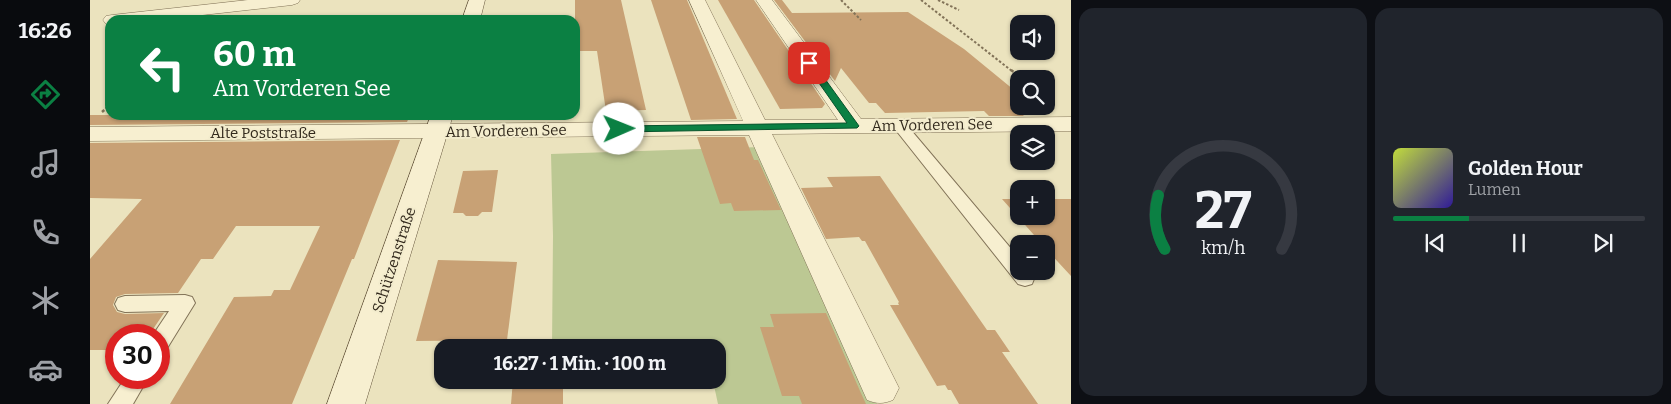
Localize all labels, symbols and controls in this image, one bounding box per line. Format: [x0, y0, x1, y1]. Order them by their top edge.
map controls [1010, 15, 1055, 280]
button: sound [1010, 15, 1055, 60]
text: 16:26 [18, 17, 72, 44]
text: 60 m [213, 33, 296, 75]
icon: left [130, 35, 195, 100]
pin [788, 42, 830, 84]
icon: arrive [795, 49, 823, 77]
button: search [1010, 70, 1055, 115]
text: Am Vorderen See [213, 75, 391, 102]
icon: directions [28, 77, 63, 112]
position arrow [592, 102, 644, 154]
street label: Am Vorderen See [871, 115, 993, 135]
street label: Am Vorderen See [445, 121, 567, 141]
street label: Alte Poststraße [210, 124, 316, 142]
button: layers [1010, 125, 1055, 170]
icon: music [28, 146, 63, 181]
text: Golden Hour [1468, 157, 1583, 180]
text: 27 [1195, 179, 1252, 242]
button: + [1010, 180, 1055, 225]
text: Lumen [1468, 180, 1521, 199]
street label: Schützenstraße [368, 205, 420, 315]
icon: phone [28, 215, 63, 250]
icon: previous [1421, 229, 1449, 257]
icon: pause [1505, 229, 1533, 257]
icon: next [1589, 229, 1617, 257]
button: − [1010, 235, 1055, 280]
text: km/h [1201, 237, 1245, 259]
icon: climate [28, 283, 63, 318]
speed limit sign: 30 [105, 324, 170, 389]
icon: car [28, 352, 63, 387]
text: 16:27 · 1 Min. · 100 m [494, 352, 666, 375]

